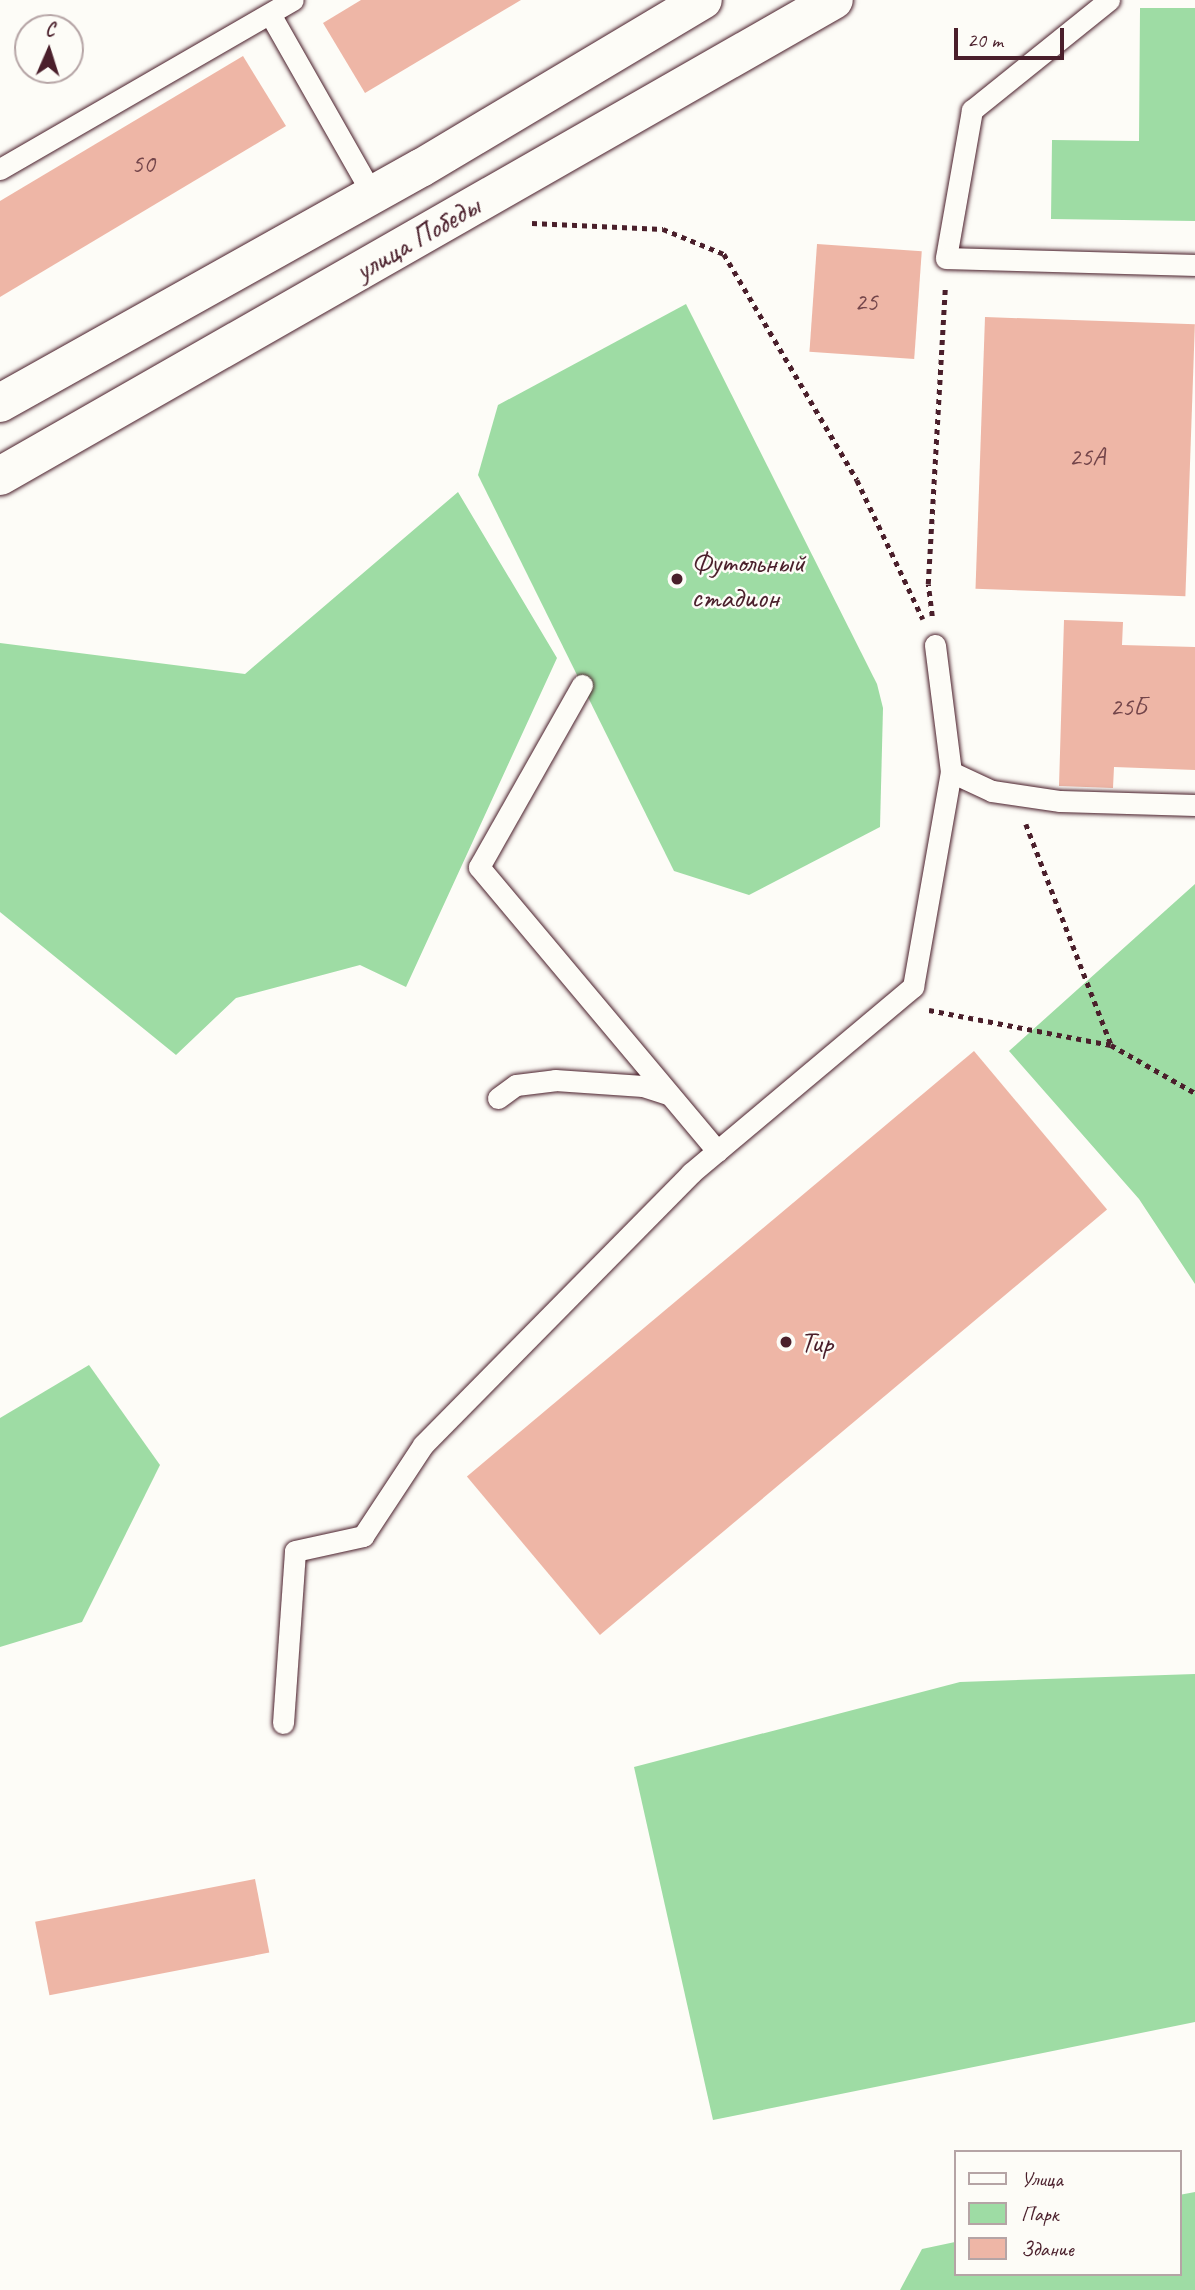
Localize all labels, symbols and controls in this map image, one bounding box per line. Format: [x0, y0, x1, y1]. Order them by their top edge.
north arrow [14, 14, 84, 84]
scale bar [957, 14, 1067, 58]
text: С [45, 18, 55, 42]
text: 20 m [967, 27, 1003, 53]
house number: 50 [131, 148, 155, 180]
street label: улица Победы [348, 188, 486, 288]
house number: 25 [854, 286, 878, 318]
house number: 25А [1069, 441, 1105, 473]
place label: Футольный стадион [691, 544, 805, 614]
marker: Футольный стадион [669, 571, 685, 587]
house number: 25Б [1110, 691, 1146, 723]
place label: Тир [800, 1324, 833, 1360]
marker: Тир [778, 1334, 794, 1350]
legend [954, 2150, 1181, 2276]
text: Улица [1021, 2166, 1063, 2192]
text: Парк [1021, 2201, 1058, 2227]
text: Здание [1021, 2236, 1074, 2262]

